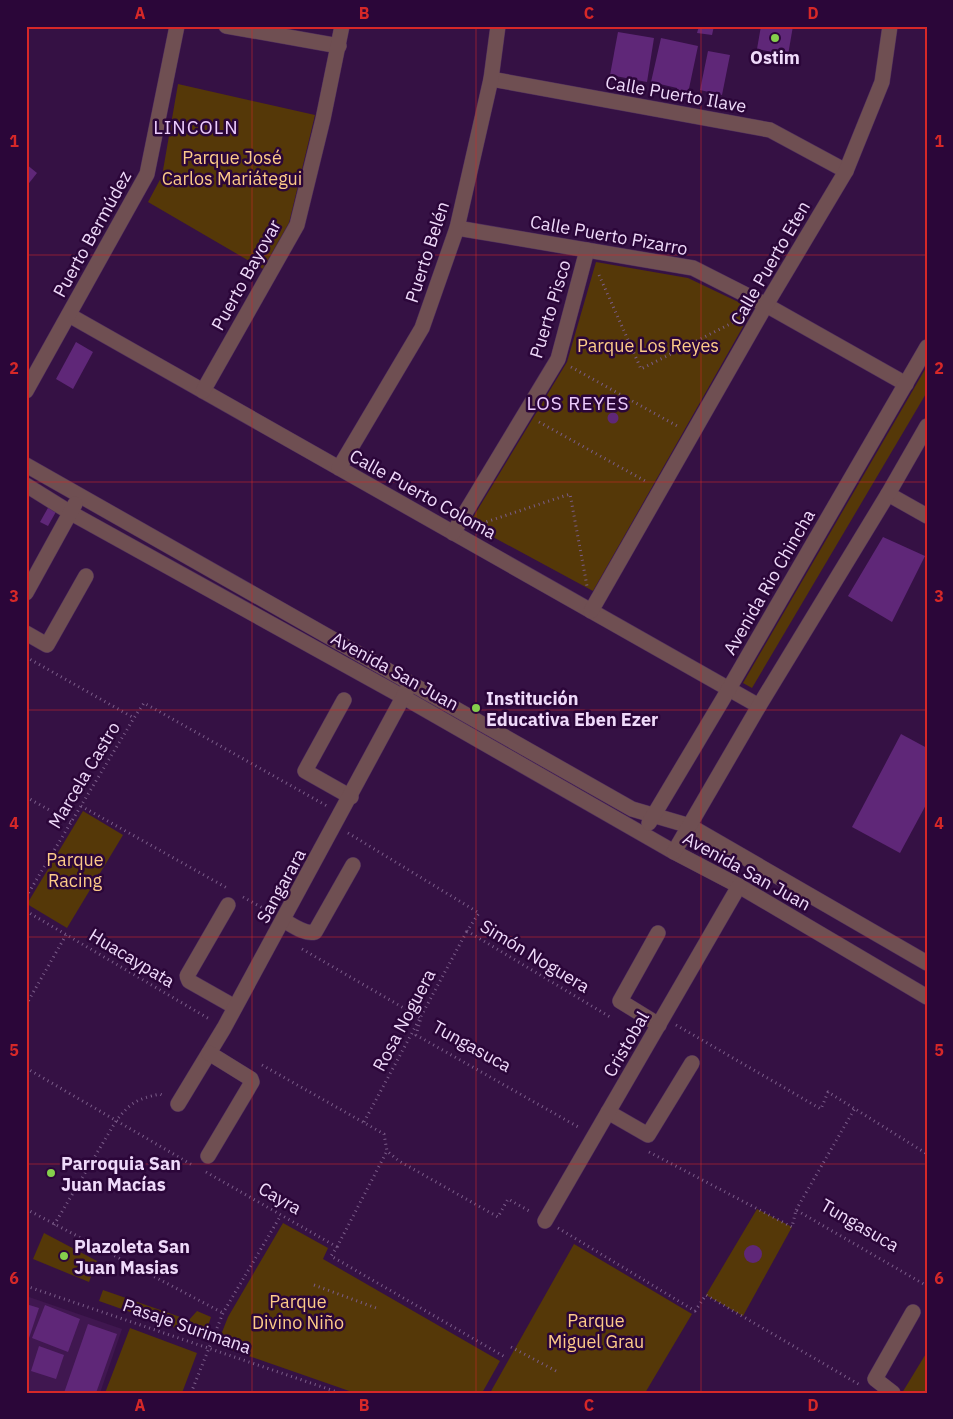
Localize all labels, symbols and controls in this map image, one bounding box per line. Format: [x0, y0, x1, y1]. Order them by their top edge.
text: A [135, 3, 146, 23]
text: B [359, 3, 370, 23]
text: C [584, 3, 594, 23]
text: D [807, 3, 819, 23]
marker: Ostim [769, 32, 781, 44]
place label: Ostim [750, 46, 800, 69]
street label: Calle Puerto Ilave [604, 70, 749, 118]
district label: LINCOLN [153, 115, 239, 139]
text: 1 [9, 131, 19, 151]
text: 1 [934, 131, 944, 151]
park label: Parque José Carlos Mariátegui [162, 146, 302, 190]
street label: Puerto Bermúdez [48, 167, 136, 301]
street label: Calle Puerto Eten [725, 197, 815, 329]
street label: Puerto Belén [400, 199, 454, 305]
street label: Calle Puerto Pizarro [528, 210, 690, 260]
street label: Puerto Bayovar [206, 215, 286, 334]
street label: Puerto Pisco [524, 257, 576, 361]
park label: Parque Los Reyes [577, 334, 719, 357]
text: 2 [9, 358, 19, 378]
text: 2 [934, 358, 944, 378]
district label: LOS REYES [526, 391, 630, 415]
street label: Calle Puerto Coloma [346, 444, 501, 544]
street label: Avenida Rio Chincha [718, 505, 820, 659]
text: 3 [9, 586, 19, 606]
text: 3 [934, 586, 944, 606]
street label: Avenida San Juan [327, 626, 463, 716]
place label: Institución Educativa Eben Ezer [486, 687, 658, 731]
marker: Institución Educativa Eben Ezer [470, 702, 482, 714]
street label: Marcela Castro [43, 717, 125, 833]
text: 4 [9, 813, 19, 833]
text: 4 [934, 813, 944, 833]
street label: Avenida San Juan [679, 826, 815, 916]
street label: Sangarara [251, 844, 311, 927]
park label: Parque Racing [46, 848, 104, 892]
street label: Simón Noguera [476, 914, 594, 998]
street label: Huacaypata [85, 923, 179, 993]
street label: Rosa Noguera [367, 965, 441, 1075]
street label: Cristobal [598, 1007, 654, 1081]
street label: Tungasuca [429, 1015, 516, 1077]
text: 5 [9, 1040, 19, 1060]
text: 5 [934, 1040, 944, 1060]
place label: Parroquia San Juan Macías [61, 1152, 181, 1196]
marker: Parroquia San Juan Macías [45, 1167, 57, 1179]
street label: Cayra [254, 1177, 306, 1220]
street label: Tungasuca [817, 1193, 904, 1257]
place label: Plazoleta San Juan Masias [74, 1235, 190, 1279]
marker: Plazoleta San Juan Masias [58, 1250, 70, 1262]
text: 6 [9, 1268, 19, 1288]
text: 6 [934, 1268, 944, 1288]
park label: Parque Divino Niño [252, 1290, 344, 1334]
street label: Pasaje Surimana [120, 1293, 255, 1359]
park label: Parque Miguel Grau [548, 1309, 644, 1353]
text: A [135, 1395, 146, 1415]
text: B [359, 1395, 370, 1415]
text: C [584, 1395, 594, 1415]
text: D [807, 1395, 819, 1415]

